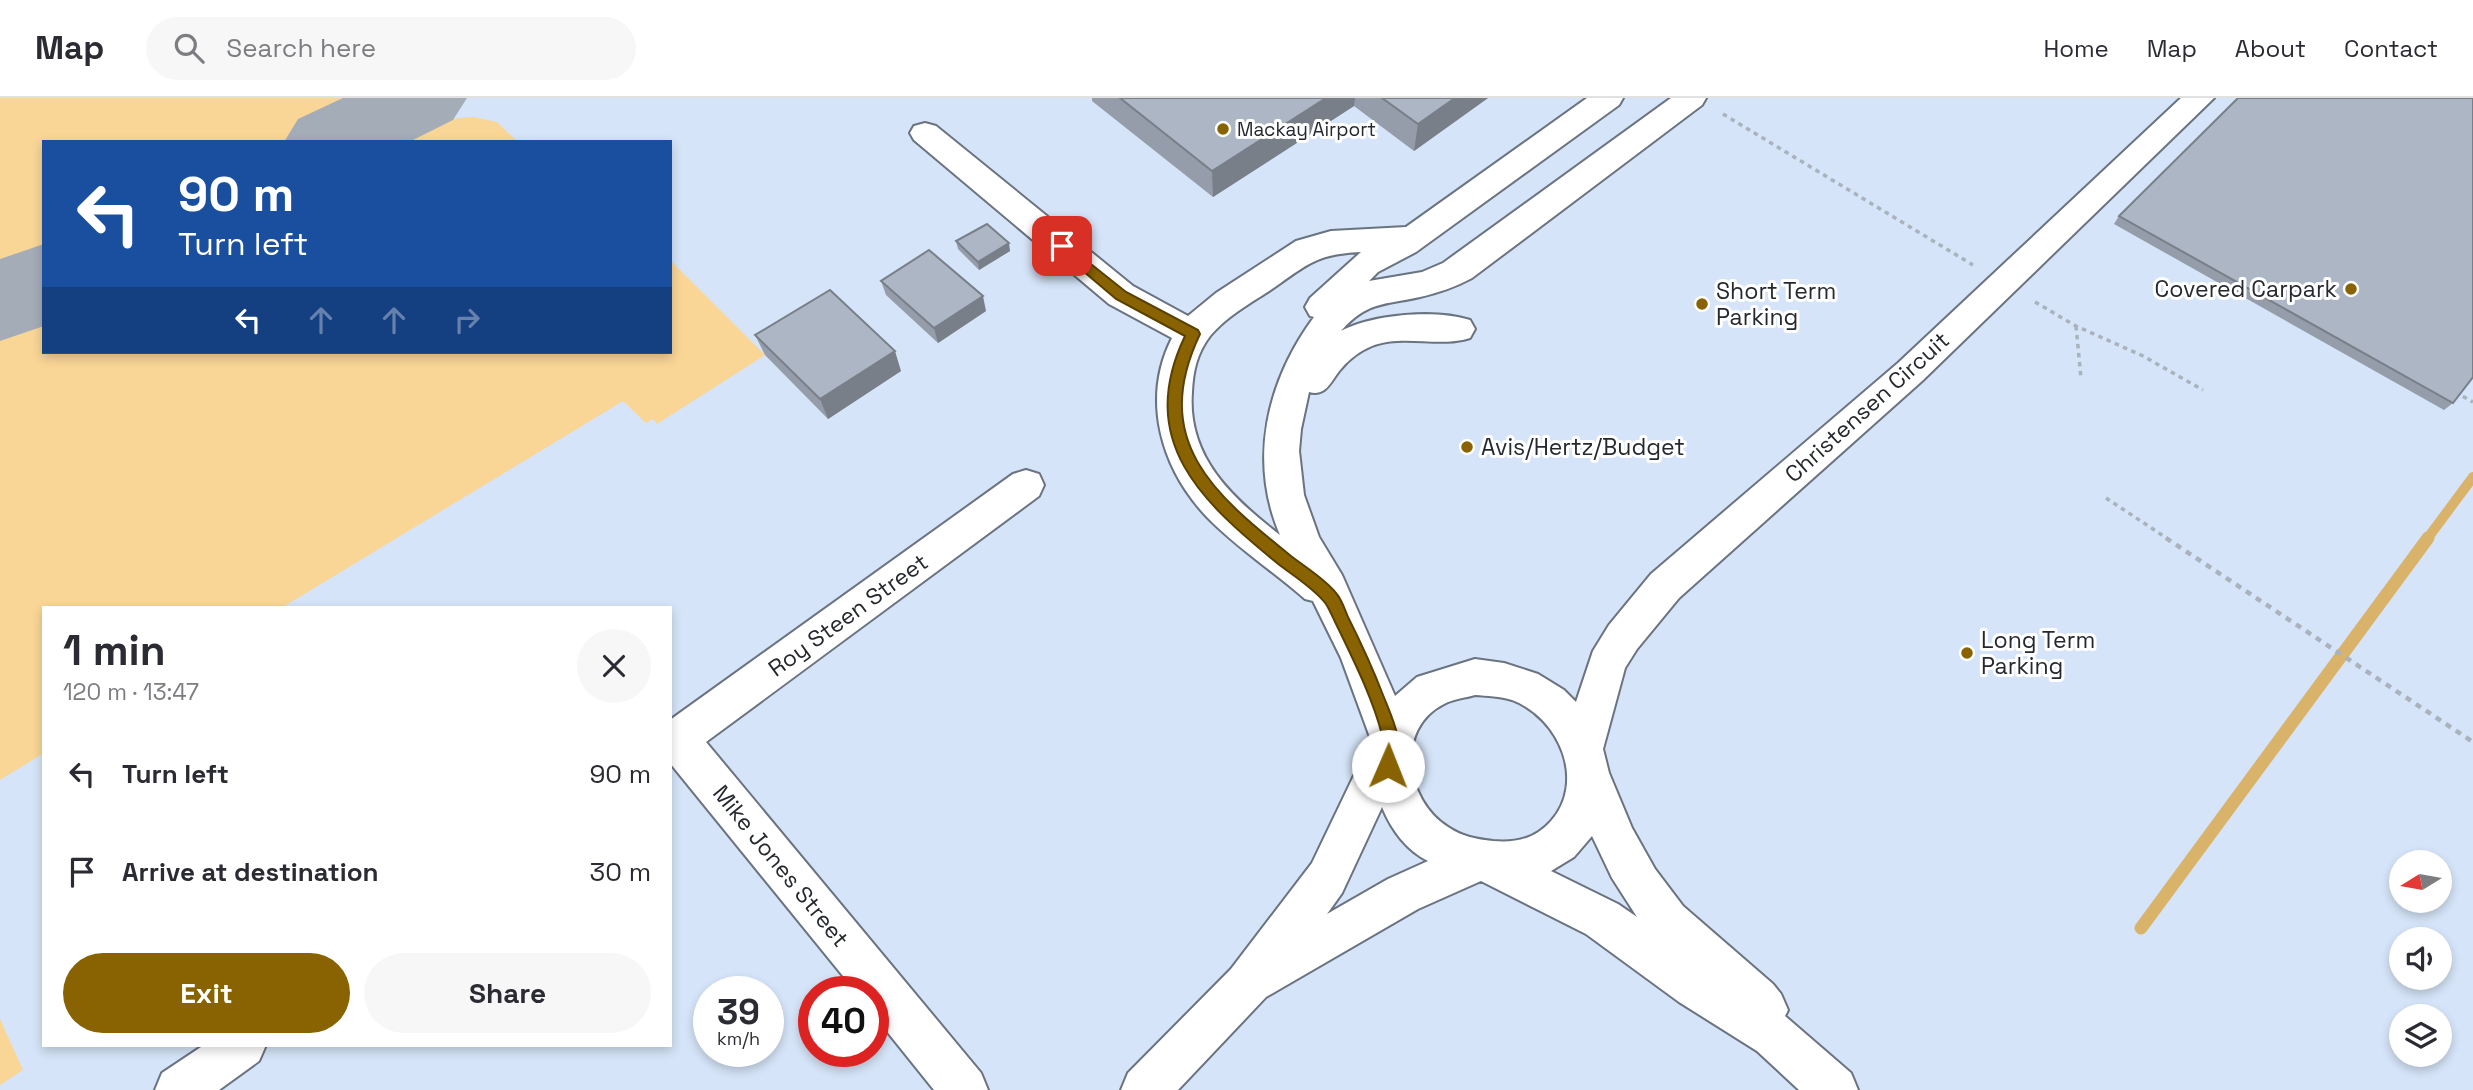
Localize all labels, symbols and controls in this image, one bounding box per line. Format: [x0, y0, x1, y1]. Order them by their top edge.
search box [146, 17, 636, 80]
text: Map [35, 27, 104, 69]
icon: search [170, 29, 208, 67]
text: Search here [226, 31, 376, 65]
text: Home [2043, 33, 2109, 64]
text: Map [2147, 33, 2197, 64]
text: About [2235, 33, 2306, 64]
text: Contact [2344, 33, 2438, 64]
place label: Mackay Airport [1237, 117, 1376, 142]
marker: Mackay Airport [1215, 121, 1231, 137]
text: 90 m [178, 163, 294, 225]
icon: left [63, 168, 154, 259]
pin [1032, 216, 1092, 276]
text: Turn left [178, 224, 308, 264]
icon: arrive [1043, 227, 1081, 265]
place label: Covered Carpark [2155, 274, 2337, 304]
place label: Short Term Parking [1716, 276, 1836, 332]
marker: Covered Carpark [2343, 281, 2359, 297]
marker: Short Term Parking [1694, 296, 1710, 312]
icon: left [229, 301, 267, 339]
icon: ahead [302, 301, 340, 339]
icon: ahead [375, 301, 413, 339]
icon: right [448, 301, 486, 339]
street label: Christensen Circuit [1778, 325, 1956, 489]
place label: Avis/Hertz/Budget [1481, 432, 1685, 462]
marker: Avis/Hertz/Budget [1459, 439, 1475, 455]
street label: Roy Steen Street [762, 547, 934, 683]
text: 1 min [63, 624, 166, 677]
place label: Long Term Parking [1981, 625, 2095, 681]
button: close [577, 629, 651, 703]
marker: Long Term Parking [1959, 645, 1975, 661]
text: 120 m · 13:47 [63, 677, 199, 707]
position arrow [1351, 729, 1425, 803]
icon: left [63, 755, 101, 793]
text: Turn left [122, 757, 229, 791]
text: 90 m [589, 757, 651, 791]
street label: Mike Jones Street [706, 779, 856, 953]
north arrow [2389, 850, 2452, 914]
map controls [2389, 850, 2452, 1067]
icon: arrive [63, 853, 101, 891]
text: Arrive at destination [122, 855, 379, 889]
text: 30 m [590, 855, 651, 889]
button: sound [2389, 927, 2452, 990]
button: Exit [63, 953, 350, 1033]
button: Share [364, 953, 651, 1033]
speed limit sign: 40 [798, 976, 889, 1067]
text: 39 [717, 990, 760, 1034]
button: layers [2389, 1004, 2452, 1067]
text: km/h [717, 1027, 760, 1050]

